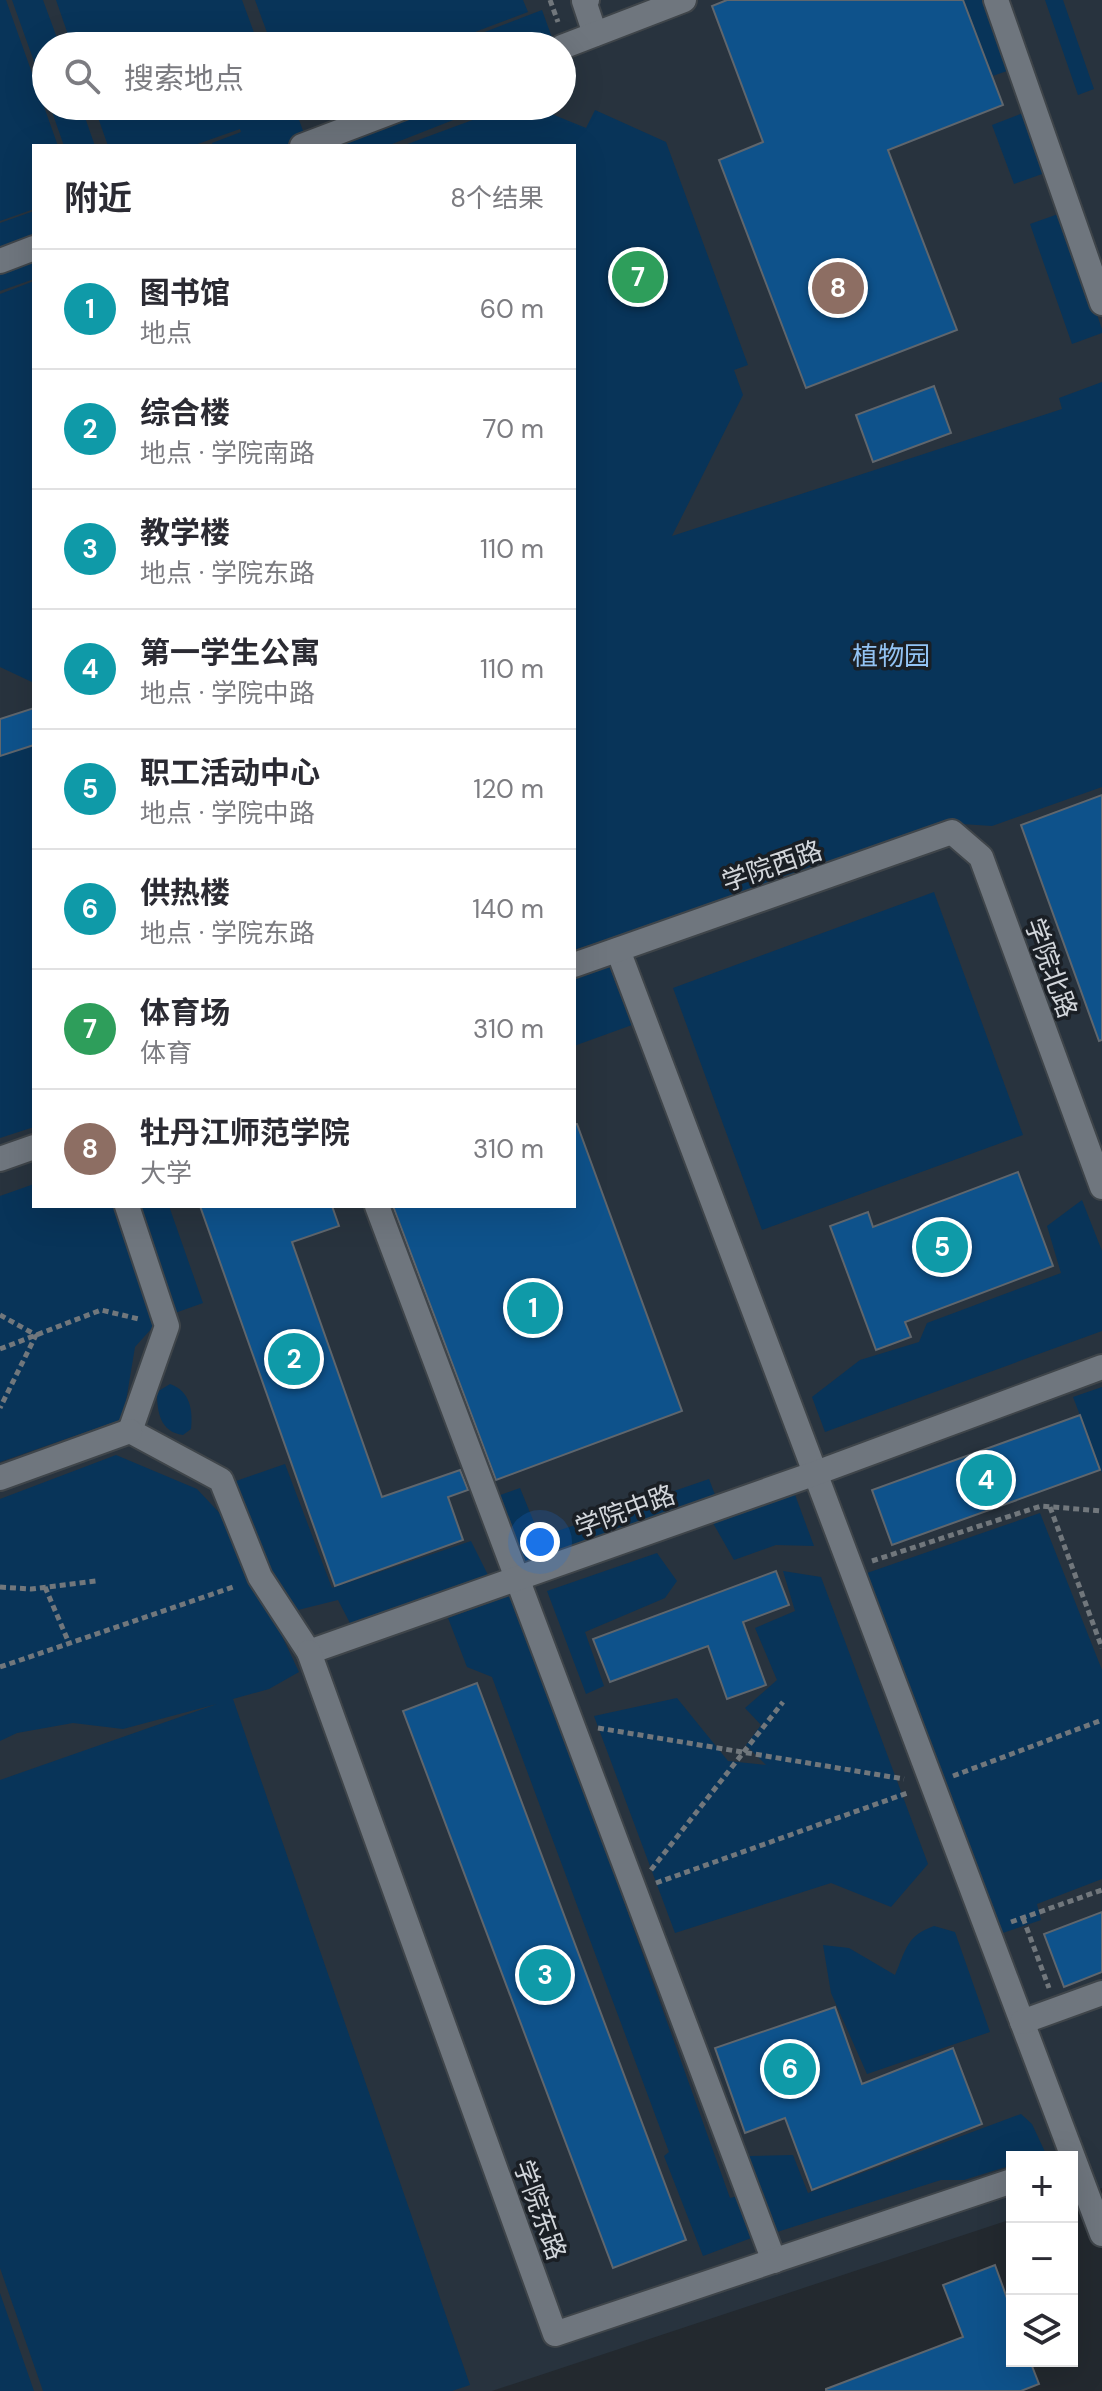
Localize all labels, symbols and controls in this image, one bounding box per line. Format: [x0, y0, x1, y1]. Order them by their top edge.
search box [32, 32, 576, 120]
icon: search [60, 54, 104, 98]
text: 搜索地点 [124, 59, 244, 98]
text: 附近 [64, 176, 132, 221]
text: 8个结果 [450, 181, 544, 215]
pin: 7 [612, 247, 664, 307]
pin: 8 [812, 258, 864, 318]
text: 图书馆 [140, 273, 230, 312]
text: 1 [85, 292, 95, 326]
text: 60 m [480, 292, 544, 326]
text: 地点 [140, 316, 192, 350]
text: 综合楼 [140, 393, 230, 432]
text: 2 [82, 412, 98, 446]
text: 70 m [483, 412, 544, 446]
text: 地点 · 学院南路 [140, 436, 315, 470]
text: 教学楼 [140, 513, 230, 552]
text: 3 [82, 532, 98, 566]
text: 110 m [480, 532, 544, 566]
text: 地点 · 学院东路 [140, 556, 315, 590]
text: 第一学生公寓 [140, 633, 320, 672]
park label: 植物园 [852, 639, 930, 673]
text: 4 [82, 652, 98, 686]
text: 110 m [480, 652, 544, 686]
text: 地点 · 学院中路 [140, 676, 315, 710]
text: 职工活动中心 [140, 753, 320, 792]
text: 5 [82, 772, 98, 806]
text: 120 m [473, 772, 544, 806]
text: 地点 · 学院中路 [140, 796, 315, 830]
street label: 学院西路 [717, 833, 827, 899]
text: 供热楼 [140, 873, 230, 912]
text: 6 [82, 892, 98, 926]
text: 140 m [472, 892, 544, 926]
street label: 学院北路 [1017, 913, 1085, 1023]
text: 地点 · 学院东路 [140, 916, 315, 950]
text: 体育场 [140, 993, 230, 1032]
text: 7 [83, 1012, 97, 1046]
text: 310 m [473, 1012, 544, 1046]
text: 体育 [140, 1036, 192, 1070]
text: 牡丹江师范学院 [140, 1113, 350, 1152]
text: 8 [82, 1132, 98, 1166]
text: 310 m [473, 1132, 544, 1166]
text: 大学 [140, 1156, 192, 1190]
pin: 5 [916, 1217, 968, 1277]
pin: 1 [507, 1278, 559, 1338]
pin: 2 [268, 1329, 320, 1389]
pin: 4 [960, 1450, 1012, 1510]
street label: 学院中路 [570, 1477, 680, 1545]
your location [520, 1522, 560, 1562]
pin: 3 [519, 1945, 571, 2005]
pin: 6 [764, 2039, 816, 2099]
map controls [1006, 2151, 1078, 2367]
button: + [1006, 2151, 1078, 2223]
street label: 学院东路 [506, 2155, 574, 2265]
button: − [1006, 2223, 1078, 2295]
button: layers [1006, 2295, 1078, 2367]

